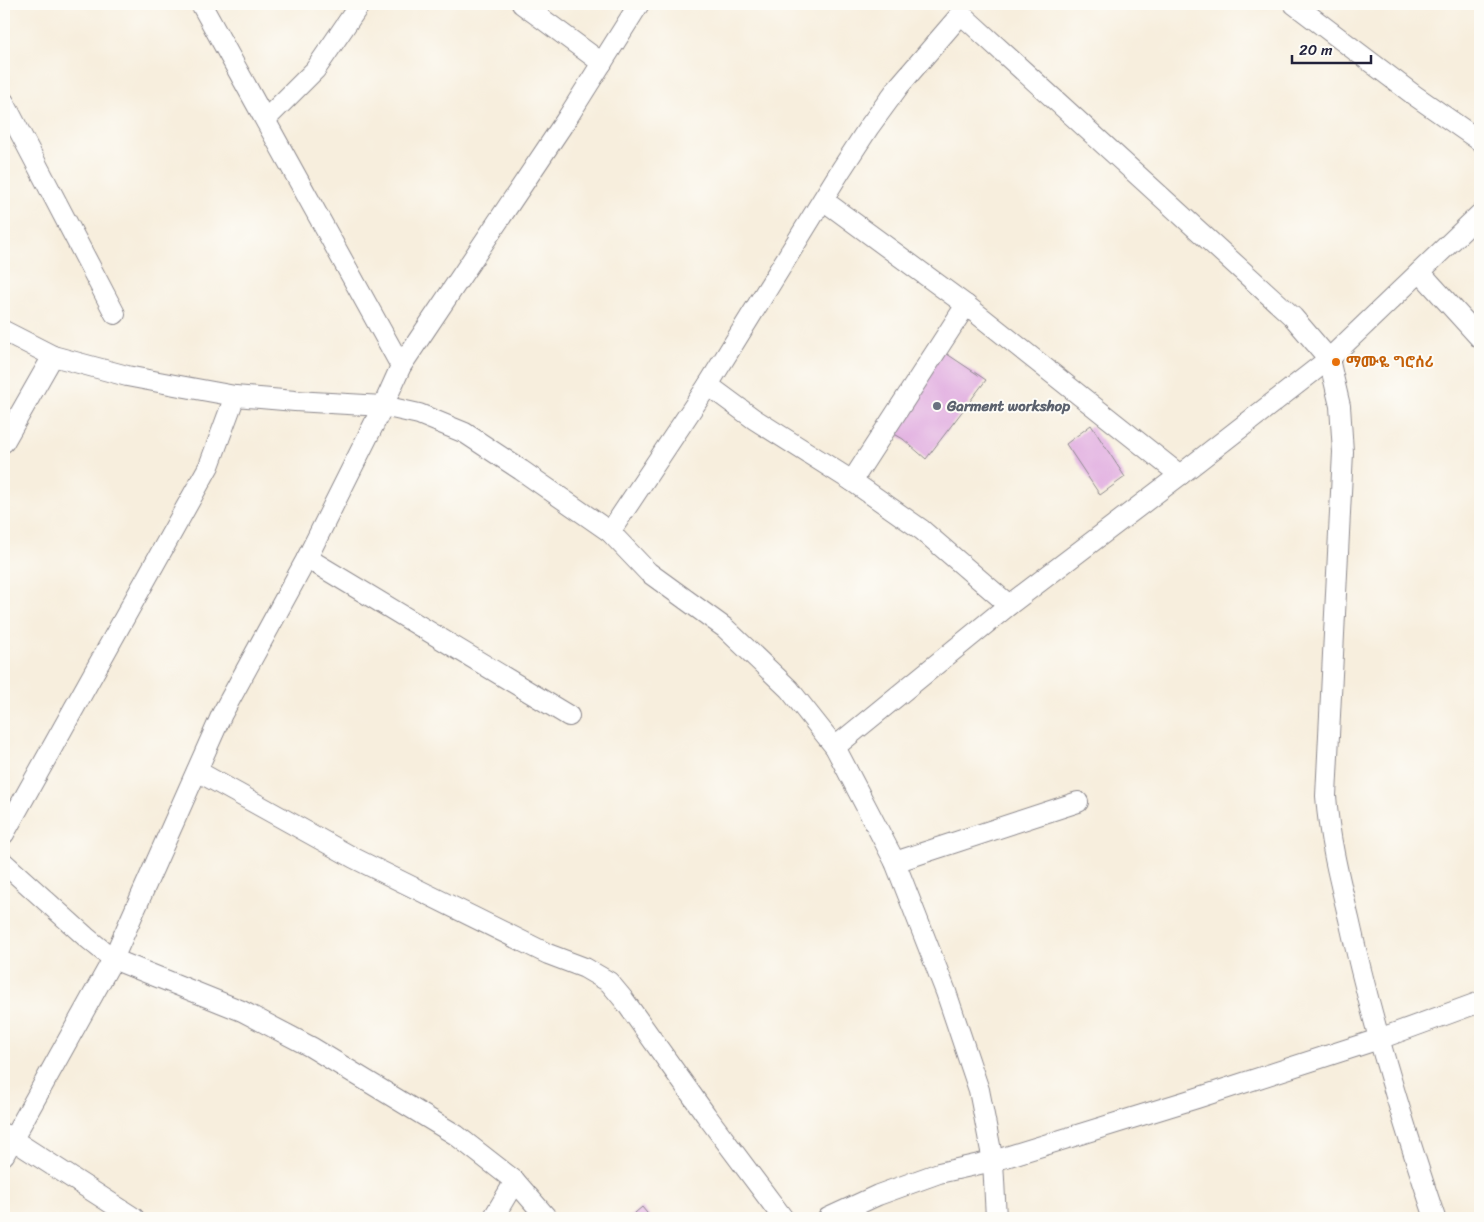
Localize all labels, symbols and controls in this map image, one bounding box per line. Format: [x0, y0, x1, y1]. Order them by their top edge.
scale bar [1292, 32, 1370, 64]
text: 20 m [1299, 37, 1333, 63]
place label: ማሙዬ ግሮሰሪ [1346, 349, 1434, 375]
marker: ማሙዬ ግሮሰሪ [1330, 356, 1342, 368]
place label: Garment workshop [946, 393, 1070, 419]
marker: Garment workshop [931, 400, 943, 412]

